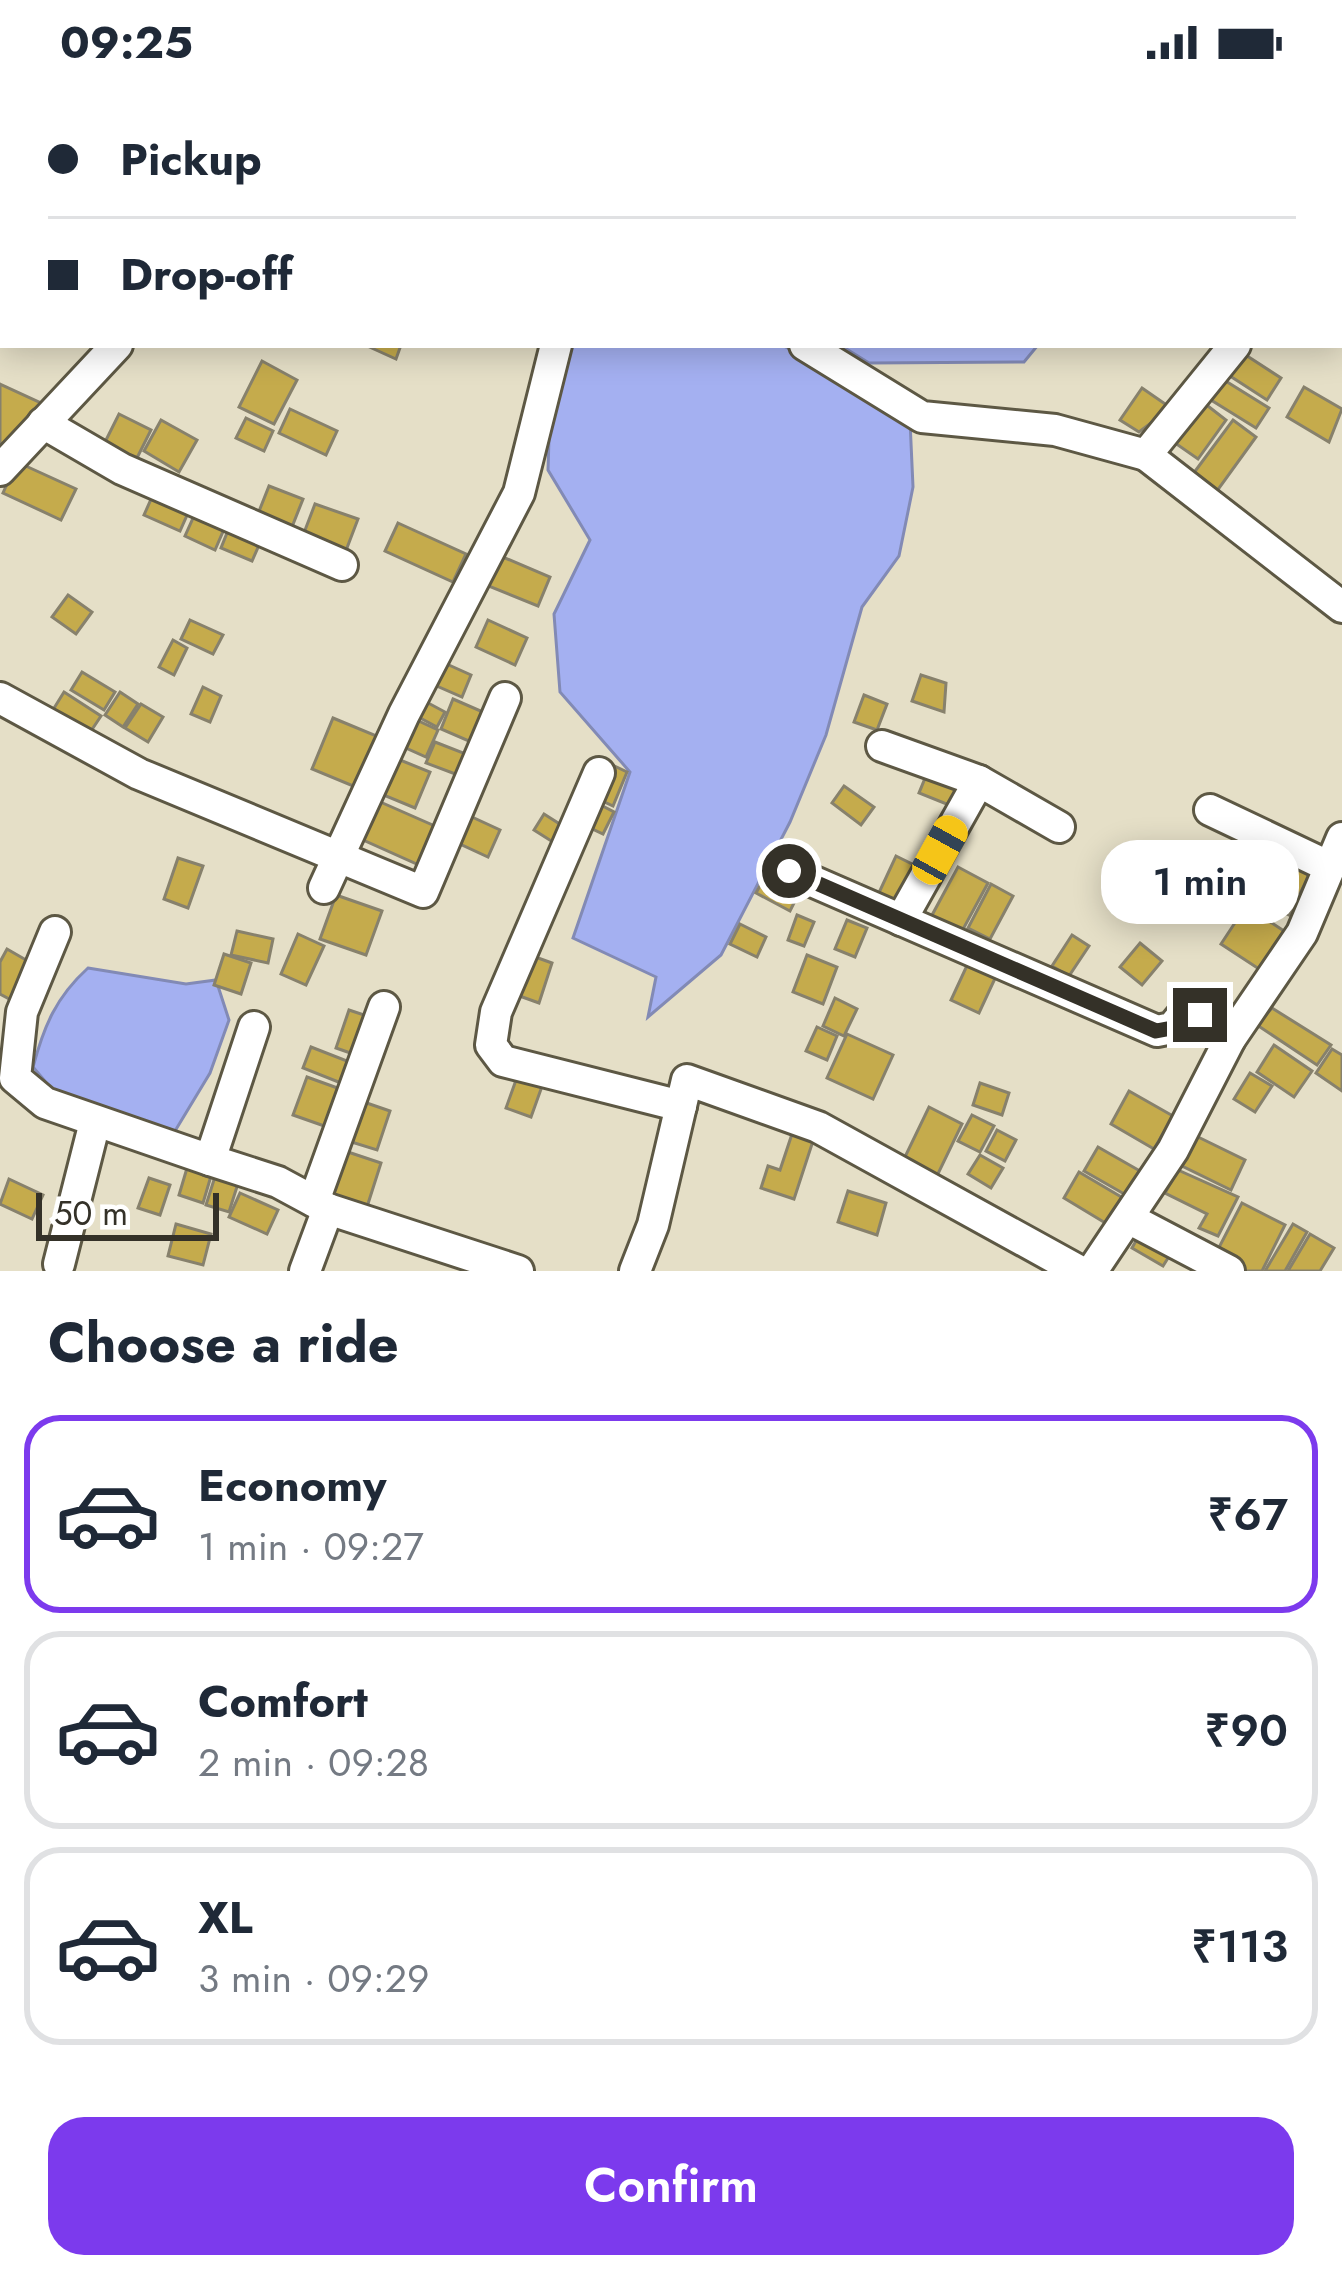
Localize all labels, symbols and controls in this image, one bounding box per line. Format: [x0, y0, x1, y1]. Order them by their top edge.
text: 09:25 [60, 10, 193, 75]
text: Pickup [120, 127, 262, 192]
text: Drop-off [120, 242, 293, 307]
car [907, 810, 973, 890]
callout: 1 min [1101, 841, 1299, 925]
route start [762, 844, 816, 898]
text: 1 min [1153, 853, 1247, 910]
route end [1173, 988, 1227, 1042]
scale bar [36, 1187, 219, 1240]
text: 50 m [54, 1190, 128, 1237]
text: Choose a ride [48, 1304, 399, 1382]
text: Economy [198, 1453, 386, 1518]
icon: car [54, 1460, 162, 1568]
text: ₹67 [1207, 1482, 1288, 1547]
text: 1 min · 09:27 [198, 1518, 424, 1575]
text: Comfort [198, 1669, 368, 1734]
icon: car [54, 1676, 162, 1784]
text: ₹90 [1205, 1698, 1288, 1763]
text: 2 min · 09:28 [198, 1734, 429, 1791]
text: XL [198, 1885, 253, 1950]
icon: car [54, 1892, 162, 2000]
text: ₹113 [1191, 1914, 1288, 1979]
text: 3 min · 09:29 [198, 1950, 429, 2007]
button: Confirm [48, 2117, 1294, 2255]

